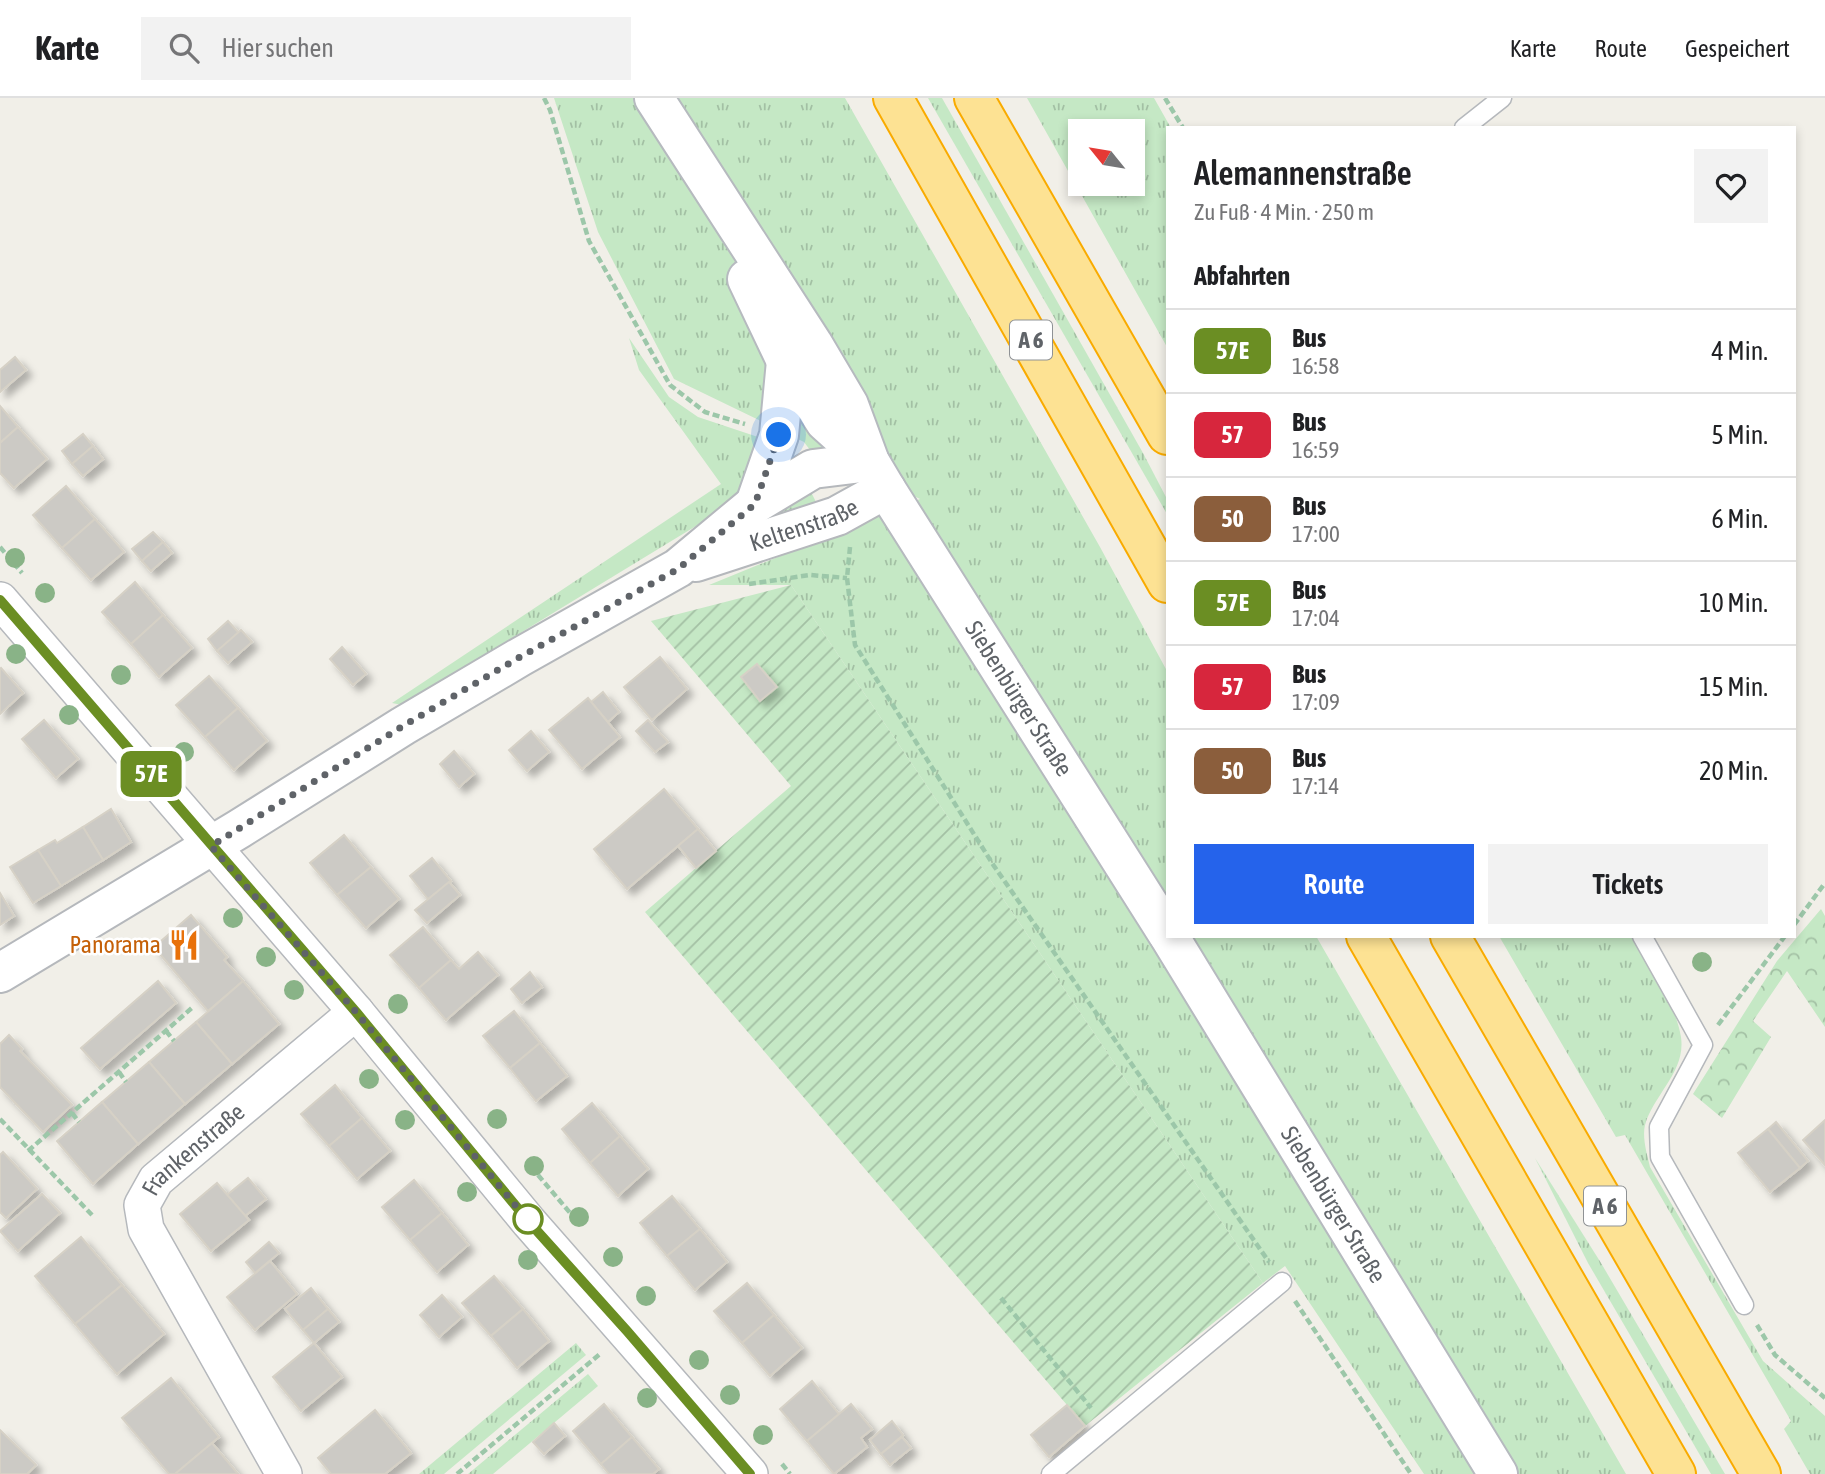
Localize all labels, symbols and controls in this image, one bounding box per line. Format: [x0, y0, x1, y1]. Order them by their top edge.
search box [141, 17, 631, 80]
text: Karte [35, 29, 99, 67]
icon: search [165, 29, 203, 67]
text: Hier suchen [221, 33, 334, 63]
text: Karte [1510, 35, 1556, 62]
text: Route [1594, 35, 1647, 62]
text: Gespeichert [1685, 35, 1790, 62]
north arrow [1068, 119, 1144, 196]
map controls [1068, 119, 1145, 196]
button: heart [1694, 149, 1768, 223]
text: Alemannenstraße [1194, 154, 1412, 192]
text: Zu Fuß · 4 Min. · 250 m [1194, 199, 1374, 225]
text: Abfahrten [1194, 261, 1290, 291]
road number: A 6 [1010, 320, 1052, 360]
text: Bus [1292, 323, 1326, 353]
text: 4 Min. [1712, 336, 1768, 366]
text: 57E [1216, 337, 1249, 364]
text: 16:58 [1292, 353, 1339, 379]
text: Bus [1292, 407, 1326, 437]
your location [761, 417, 796, 452]
text: 5 Min. [1712, 420, 1768, 450]
text: 57 [1221, 421, 1244, 448]
text: 16:59 [1292, 437, 1339, 463]
text: Bus [1292, 491, 1326, 521]
street label: Keltenstraße [746, 493, 863, 557]
text: 6 Min. [1712, 504, 1768, 534]
text: 50 [1221, 505, 1244, 532]
text: 17:00 [1292, 521, 1340, 547]
text: Bus [1292, 575, 1326, 605]
text: 10 Min. [1699, 588, 1768, 618]
text: 57E [1216, 589, 1249, 616]
text: 17:04 [1292, 605, 1340, 631]
street label: Siebenbürger Straße [960, 616, 1078, 781]
text: Bus [1292, 659, 1326, 689]
text: 15 Min. [1699, 672, 1768, 702]
text: 57 [1221, 673, 1244, 700]
text: 17:09 [1292, 689, 1340, 715]
text: Bus [1292, 743, 1326, 773]
line badge: 57E [111, 751, 191, 797]
text: 20 Min. [1699, 756, 1768, 786]
text: 50 [1221, 757, 1244, 784]
text: 57E [135, 760, 167, 787]
text: 17:14 [1292, 773, 1339, 799]
button: Route [1194, 844, 1474, 924]
button: Tickets [1488, 844, 1768, 924]
restaurant icon: Panorama [167, 928, 201, 962]
place label: Panorama [69, 931, 161, 958]
street label: Frankenstraße [136, 1098, 249, 1200]
street label: Siebenbürger Straße [1276, 1122, 1392, 1287]
road number: A 6 [1584, 1186, 1626, 1226]
unlabelled marker [513, 1204, 543, 1234]

